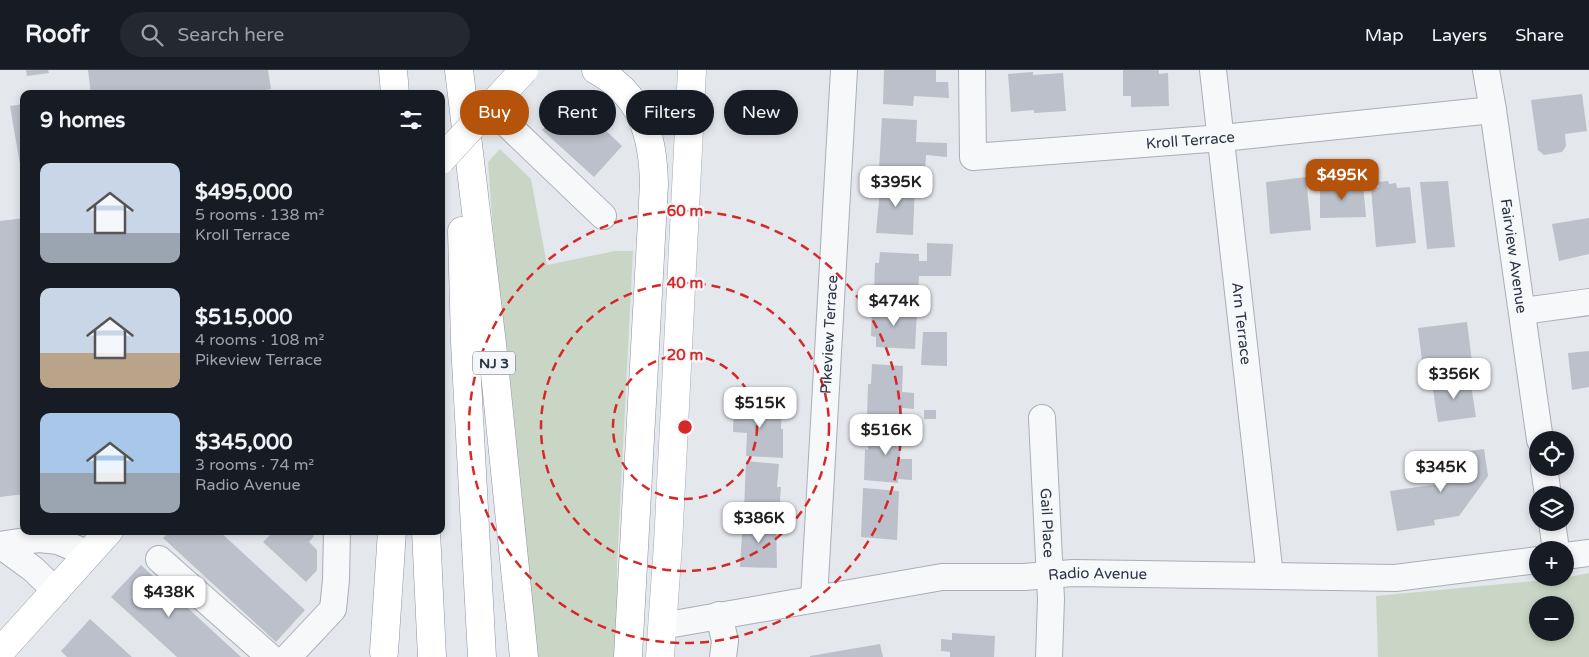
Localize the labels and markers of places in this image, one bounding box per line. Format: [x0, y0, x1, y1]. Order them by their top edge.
pin: $495K [1307, 158, 1377, 201]
pin: $395K [861, 166, 931, 208]
pin: $474K [859, 284, 929, 327]
pin: $356K [1419, 358, 1489, 400]
pin: $515K [725, 386, 795, 429]
pin: $516K [851, 414, 921, 456]
centre of rings [676, 418, 694, 436]
pin: $345K [1406, 450, 1476, 493]
pin: $386K [724, 502, 794, 544]
pin: $438K [134, 576, 204, 618]

